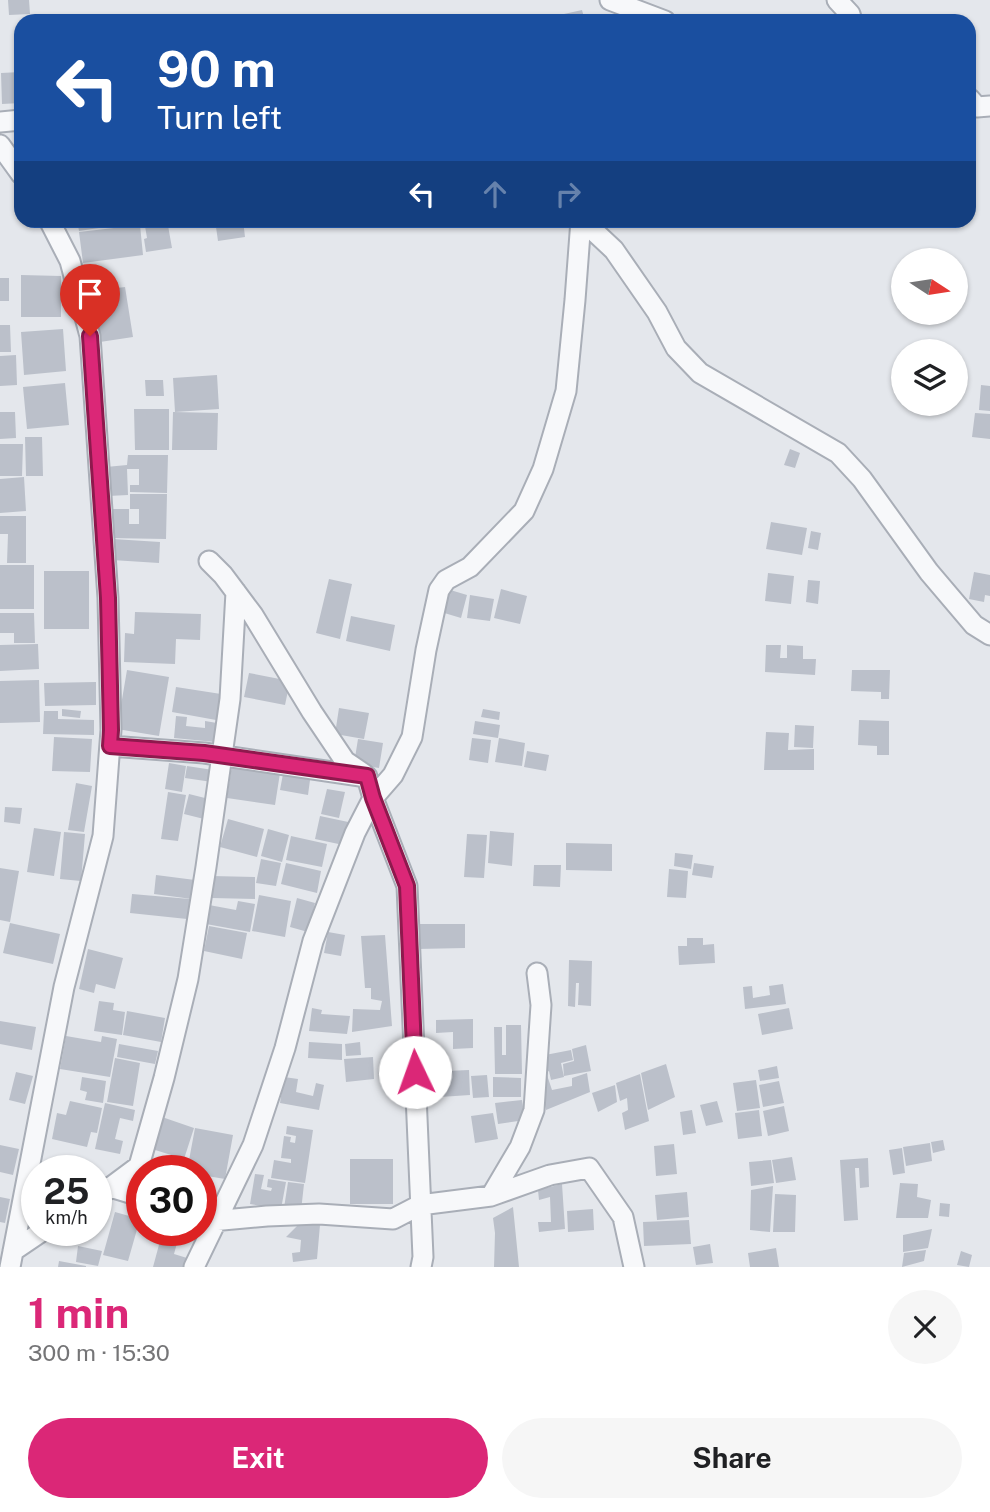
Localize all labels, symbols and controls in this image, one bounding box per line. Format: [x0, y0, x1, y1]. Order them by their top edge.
text: 90 m [157, 40, 276, 98]
icon: left [42, 42, 133, 133]
text: Turn left [157, 99, 282, 136]
icon: left [403, 175, 441, 213]
icon: ahead [476, 175, 514, 213]
icon: right [549, 175, 587, 213]
north arrow [891, 248, 968, 326]
map controls [891, 248, 968, 416]
pin [60, 264, 120, 336]
icon: arrive [71, 275, 109, 313]
button: layers [891, 339, 968, 416]
position arrow [378, 1035, 452, 1109]
speed limit sign: 30 [126, 1155, 217, 1246]
text: 25 [44, 1171, 89, 1212]
text: km/h [45, 1207, 88, 1228]
text: 1 min [28, 1288, 129, 1337]
button: close [888, 1290, 962, 1364]
text: 300 m · 15:30 [28, 1339, 170, 1366]
button: Exit [28, 1418, 488, 1498]
button: Share [502, 1418, 962, 1498]

